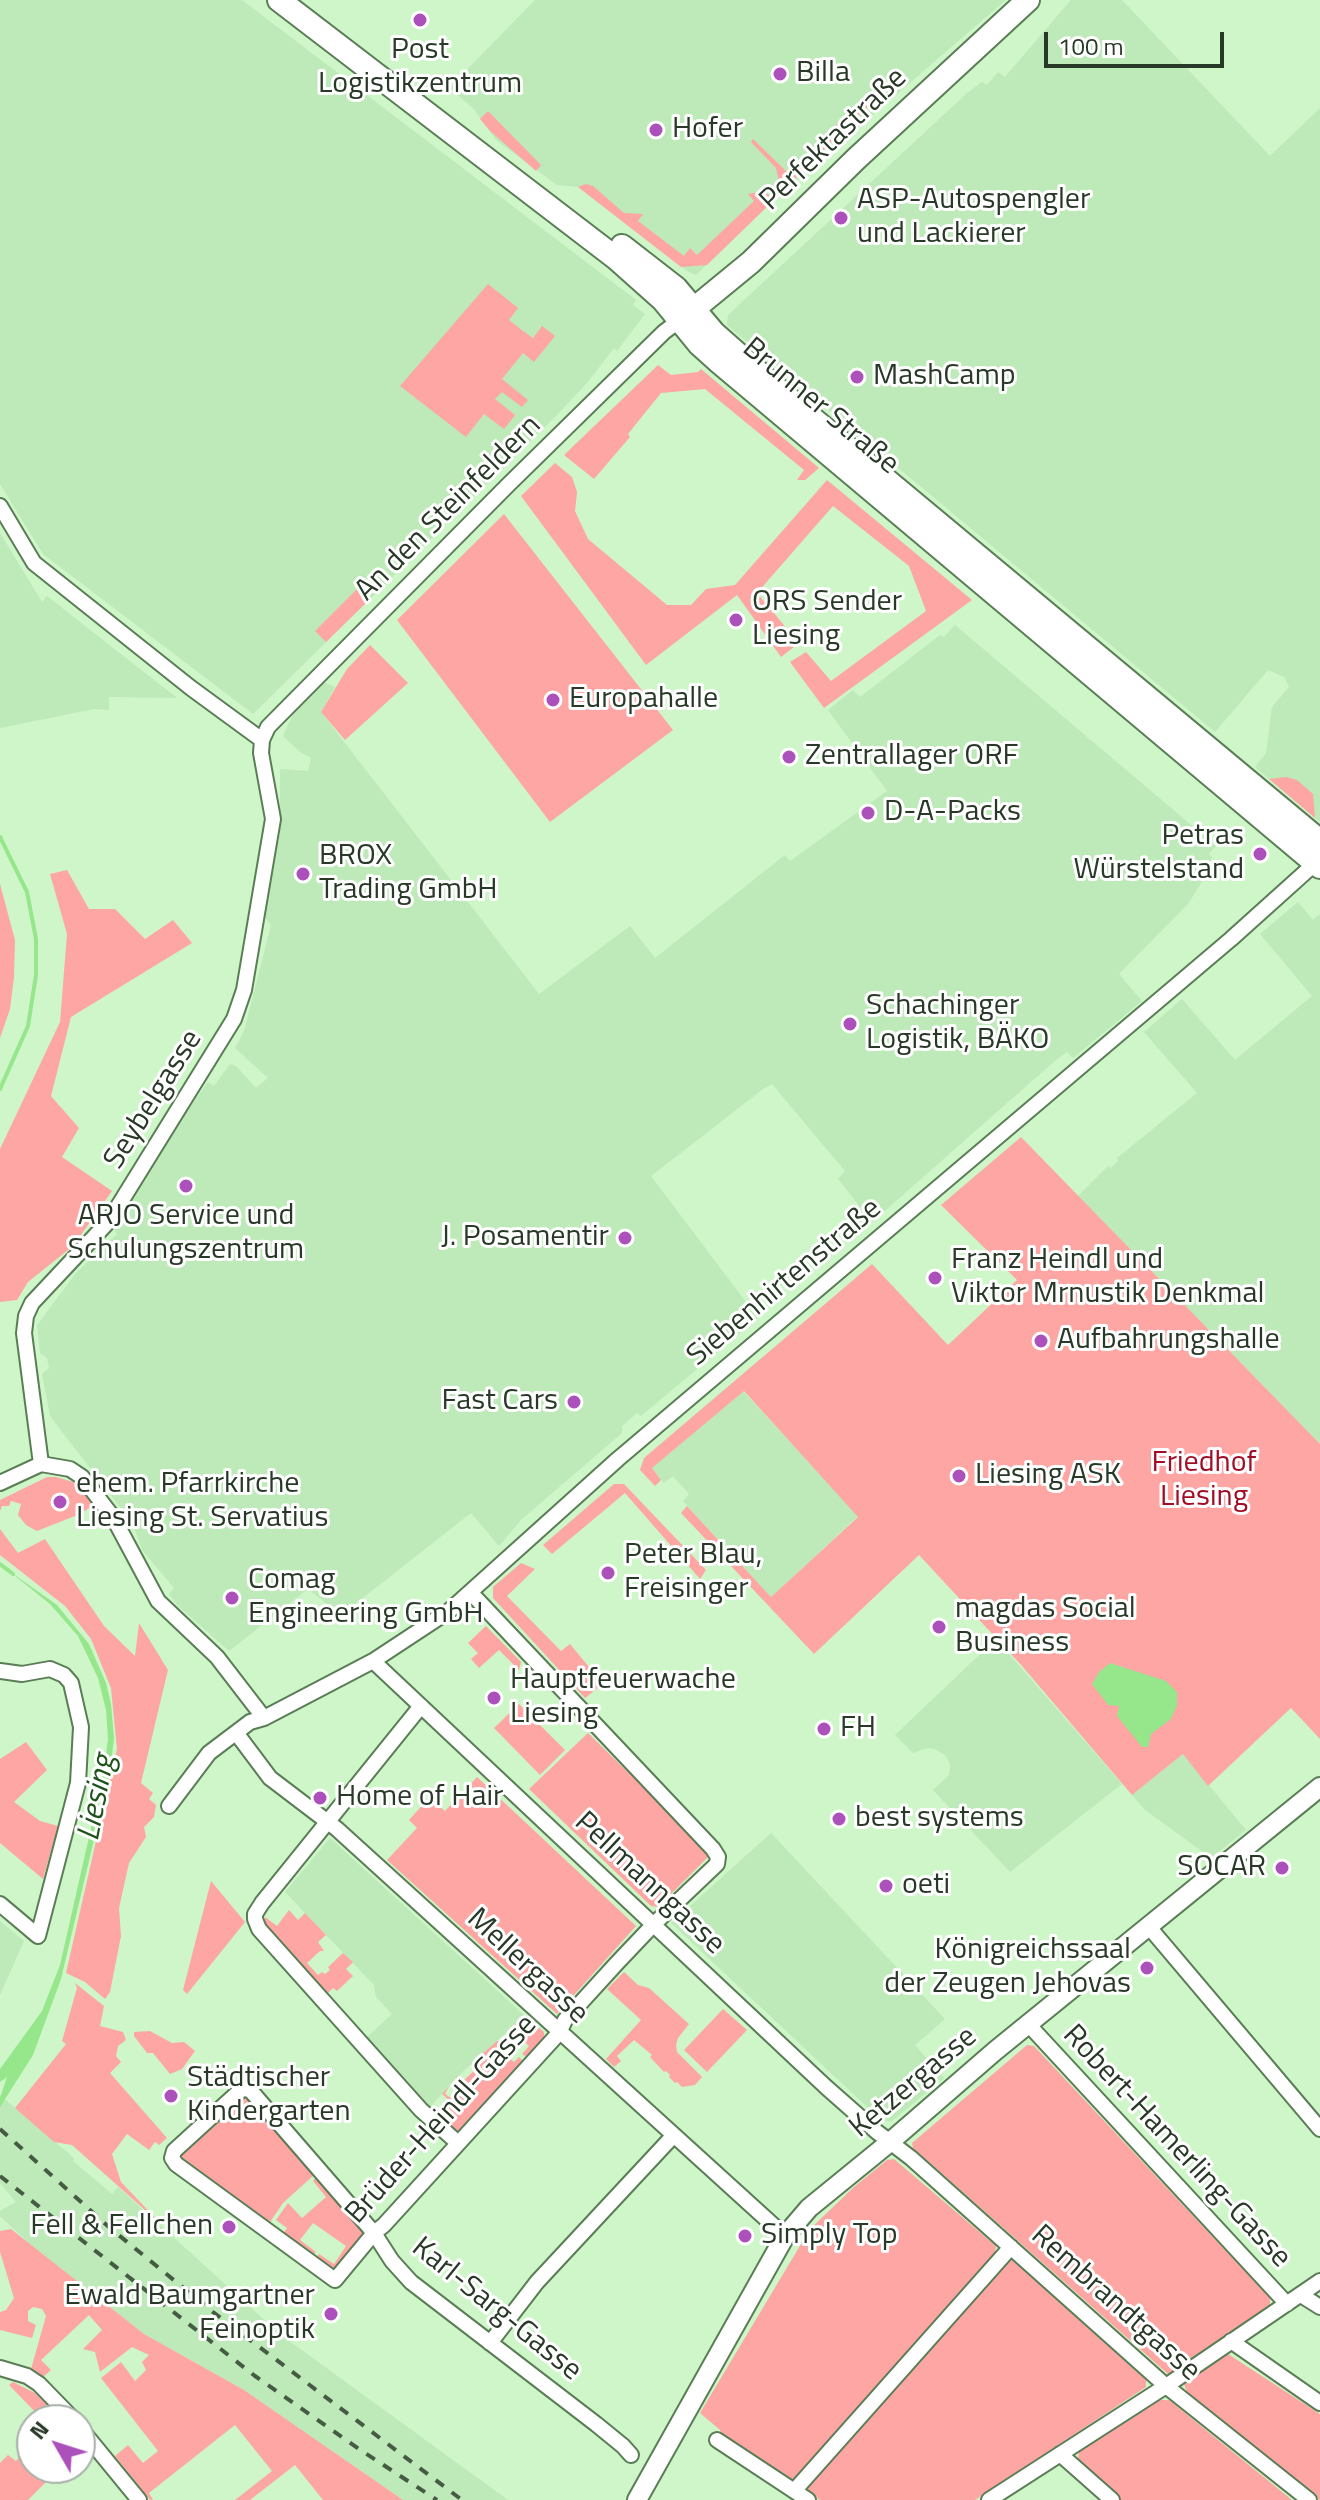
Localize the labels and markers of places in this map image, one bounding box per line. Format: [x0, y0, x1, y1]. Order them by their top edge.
marker: Post Logistikzentrum [411, 11, 429, 29]
place label: Post Logistikzentrum [318, 33, 522, 104]
place label: Billa [796, 56, 850, 92]
marker: Billa [771, 65, 789, 83]
place label: Hofer [672, 112, 743, 148]
marker: Hofer [647, 121, 665, 139]
place label: ASP-Autospengler und Lackierer [857, 183, 1090, 254]
marker: ASP-Autospengler und Lackierer [832, 209, 850, 227]
place label: MashCamp [873, 359, 1016, 395]
marker: MashCamp [848, 368, 866, 386]
place label: ORS Sender Liesing [752, 585, 902, 656]
marker: ORS Sender Liesing [727, 611, 745, 629]
place label: Europahalle [569, 682, 718, 718]
marker: Europahalle [544, 691, 562, 709]
place label: Zentrallager ORF [805, 739, 1018, 775]
marker: Zentrallager ORF [780, 748, 798, 766]
place label: D-A-Packs [884, 795, 1021, 831]
marker: D-A-Packs [859, 804, 877, 822]
place label: Petras Würstelstand [1073, 819, 1244, 890]
place label: BROX Trading GmbH [319, 839, 498, 910]
marker: Petras Würstelstand [1251, 845, 1269, 863]
marker: BROX Trading GmbH [294, 865, 312, 883]
place label: Schachinger Logistik, BÄKO [866, 989, 1049, 1060]
marker: Schachinger Logistik, BÄKO [841, 1015, 859, 1033]
marker: ARJO Service und Schulungszentrum [177, 1177, 195, 1195]
place label: ARJO Service und Schulungszentrum [68, 1199, 304, 1270]
place label: J. Posamentir [441, 1220, 609, 1256]
marker: J. Posamentir [616, 1229, 634, 1247]
place label: Franz Heindl und Viktor Mrnustik Denkmal [951, 1243, 1264, 1314]
marker: Franz Heindl und Viktor Mrnustik Denkmal [926, 1269, 944, 1287]
place label: Aufbahrungshalle [1057, 1323, 1280, 1359]
marker: Aufbahrungshalle [1032, 1332, 1050, 1350]
place label: Fast Cars [441, 1384, 558, 1420]
marker: Fast Cars [565, 1393, 583, 1411]
place label: Liesing ASK [975, 1458, 1121, 1494]
place label: ehem. Pfarrkirche Liesing St. Servatius [76, 1467, 328, 1538]
marker: Liesing ASK [950, 1467, 968, 1485]
marker: ehem. Pfarrkirche Liesing St. Servatius [51, 1493, 69, 1511]
place label: Peter Blau, Freisinger [624, 1538, 762, 1608]
place label: Comag Engineering GmbH [248, 1563, 484, 1634]
marker: Peter Blau, Freisinger [599, 1564, 617, 1582]
marker: Comag Engineering GmbH [223, 1589, 241, 1607]
place label: magdas Social Business [955, 1592, 1136, 1662]
marker: magdas Social Business [930, 1618, 948, 1636]
place label: Hauptfeuerwache Liesing [510, 1663, 736, 1734]
marker: Hauptfeuerwache Liesing [485, 1689, 503, 1707]
place label: FH [840, 1711, 876, 1747]
marker: FH [815, 1720, 833, 1738]
place label: Home of Hair [336, 1780, 503, 1816]
marker: Home of Hair [311, 1789, 329, 1807]
place label: best systems [855, 1801, 1024, 1837]
marker: best systems [830, 1810, 848, 1828]
place label: SOCAR [1177, 1850, 1266, 1886]
marker: SOCAR [1273, 1859, 1291, 1877]
place label: oeti [902, 1868, 950, 1904]
marker: oeti [877, 1877, 895, 1895]
place label: Königreichssaal der Zeugen Jehovas [884, 1933, 1131, 2004]
marker: Königreichssaal der Zeugen Jehovas [1138, 1959, 1156, 1977]
place label: Städtischer Kindergarten [187, 2061, 351, 2132]
marker: Städtischer Kindergarten [162, 2087, 180, 2105]
place label: Fell & Fellchen [30, 2209, 213, 2245]
marker: Fell & Fellchen [220, 2218, 238, 2236]
place label: Simply Top [761, 2218, 897, 2254]
marker: Simply Top [736, 2227, 754, 2245]
place label: Ewald Baumgartner Feinoptik [64, 2279, 315, 2350]
marker: Ewald Baumgartner Feinoptik [322, 2305, 340, 2323]

